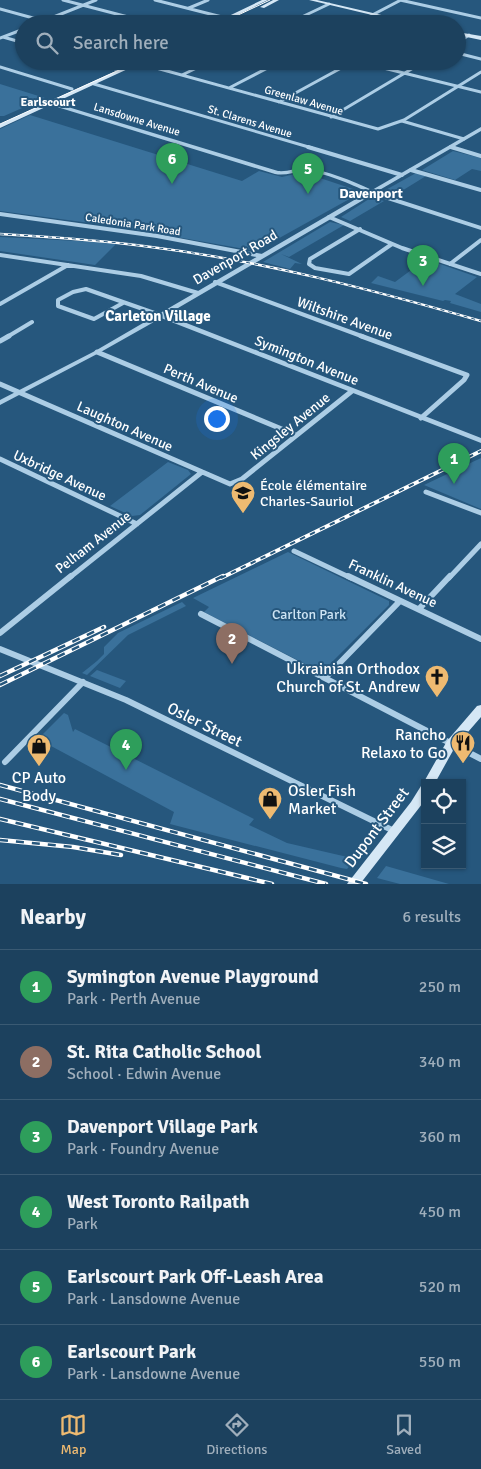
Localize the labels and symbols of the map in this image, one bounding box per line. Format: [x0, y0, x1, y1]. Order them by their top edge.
street label: Greenlaw Avenue [263, 83, 345, 118]
district label: Earlscourt [21, 95, 76, 110]
street label: Lansdowne Avenue [92, 100, 182, 139]
street label: St. Clarens Avenue [206, 102, 294, 141]
pin: 6 [156, 143, 188, 184]
pin: 5 [292, 153, 324, 194]
district label: Davenport [339, 185, 404, 202]
street label: Caledonia Park Road [84, 211, 182, 238]
street label: Davenport Road [190, 226, 281, 288]
pin: 3 [407, 245, 439, 286]
street label: Wiltshire Avenue [295, 293, 395, 344]
district label: Carleton Village [105, 307, 211, 325]
street label: Symington Avenue [252, 332, 361, 389]
street label: Perth Avenue [161, 360, 241, 407]
street label: Kingsley Avenue [247, 389, 334, 464]
street label: Laughton Avenue [74, 398, 176, 455]
your location [204, 406, 230, 432]
pin: 1 [438, 443, 470, 484]
street label: Uxbridge Avenue [10, 446, 109, 504]
place label: École élémentaire Charles-Sauriol [260, 477, 367, 510]
school or university icon: École élémentaire Charles-Sauriol [230, 480, 256, 514]
street label: Pelham Avenue [52, 508, 135, 577]
street label: Franklin Avenue [346, 555, 440, 611]
park label: Carlton Park [272, 606, 346, 623]
pin: 2 [216, 623, 248, 664]
place label: Ukrainian Orthodox Church of St. Andrew [276, 659, 421, 697]
church icon: Ukrainian Orthodox Church of St. Andrew [424, 664, 450, 698]
street label: Osler Street [164, 698, 246, 752]
place label: Rancho Relaxo to Go [361, 725, 446, 763]
pin: 4 [110, 729, 142, 770]
restaurant icon: Rancho Relaxo to Go [450, 730, 476, 764]
shop icon: CP Auto Body [26, 733, 52, 767]
place label: CP Auto Body [12, 768, 66, 806]
place label: Osler Fish Market [288, 781, 356, 819]
street label: Dupont Street [340, 783, 414, 872]
shop icon: Osler Fish Market [257, 786, 283, 820]

